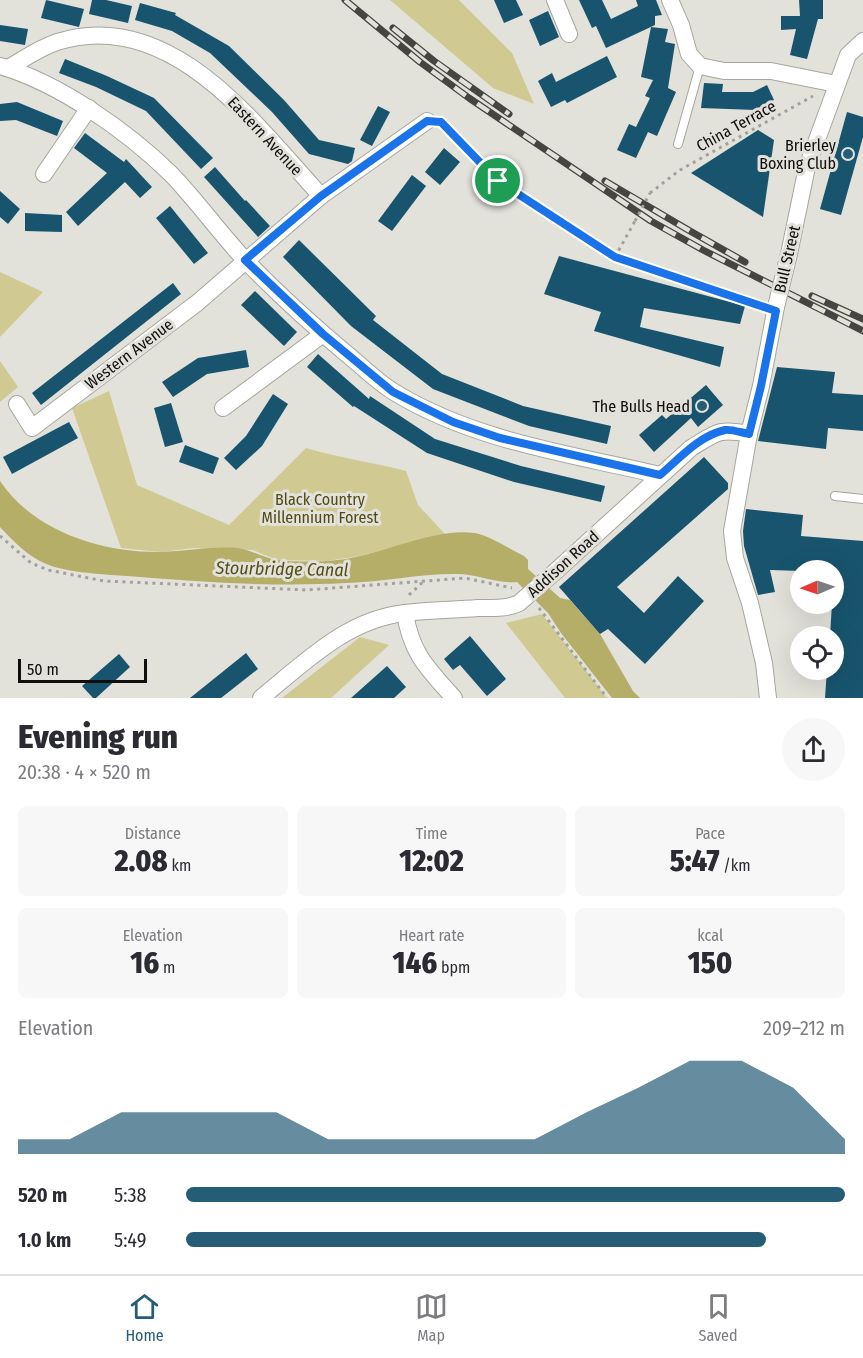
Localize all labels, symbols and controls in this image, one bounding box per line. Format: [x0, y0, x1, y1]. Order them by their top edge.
street label: Eastern Avenue [224, 93, 306, 179]
street label: China Terrace [693, 96, 779, 156]
place label: Brierley Boxing Club [759, 136, 837, 173]
marker: Brierley Boxing Club [841, 147, 855, 161]
pin [472, 155, 523, 206]
icon: arrive [481, 164, 514, 197]
street label: Bull Street [770, 223, 804, 295]
street label: Western Avenue [81, 315, 177, 393]
place label: The Bulls Head [592, 397, 690, 416]
marker: The Bulls Head [695, 399, 709, 413]
park label: Black Country Millennium Forest [262, 490, 379, 527]
street label: Addison Road [523, 527, 603, 601]
water label: Stourbridge Canal [214, 557, 349, 581]
north arrow [790, 560, 844, 614]
map controls [790, 560, 844, 680]
button: locate [790, 626, 844, 680]
scale bar [18, 656, 147, 684]
text: 50 m [27, 660, 59, 679]
text: Evening run [18, 717, 178, 757]
button: share [782, 718, 845, 781]
text: 20:38 · 4 × 520 m [18, 760, 151, 784]
text: Distance [125, 824, 181, 843]
text: Time [416, 824, 447, 843]
text: Pace [695, 824, 725, 843]
text: 2.08 [114, 843, 168, 879]
text: 12:02 [399, 843, 464, 879]
text: 5:47 [670, 843, 720, 879]
text: km [168, 856, 191, 875]
text: /km [720, 856, 751, 875]
text: Elevation [123, 926, 183, 945]
text: Heart rate [399, 926, 464, 945]
text: kcal [697, 926, 723, 945]
text: 16 [130, 945, 159, 981]
text: 146 [393, 945, 437, 981]
text: 150 [688, 945, 732, 981]
text: m [159, 958, 175, 977]
text: bpm [437, 958, 470, 977]
text: Elevation [18, 1016, 93, 1040]
text: 209–212 m [763, 1016, 845, 1040]
text: 520 m [18, 1183, 67, 1207]
text: 5:38 [114, 1183, 147, 1207]
text: 1.0 km [18, 1228, 71, 1252]
text: 5:49 [114, 1228, 146, 1252]
tab: Home [125, 1290, 164, 1345]
tab: Map [415, 1290, 448, 1345]
tab: Saved [698, 1290, 738, 1345]

